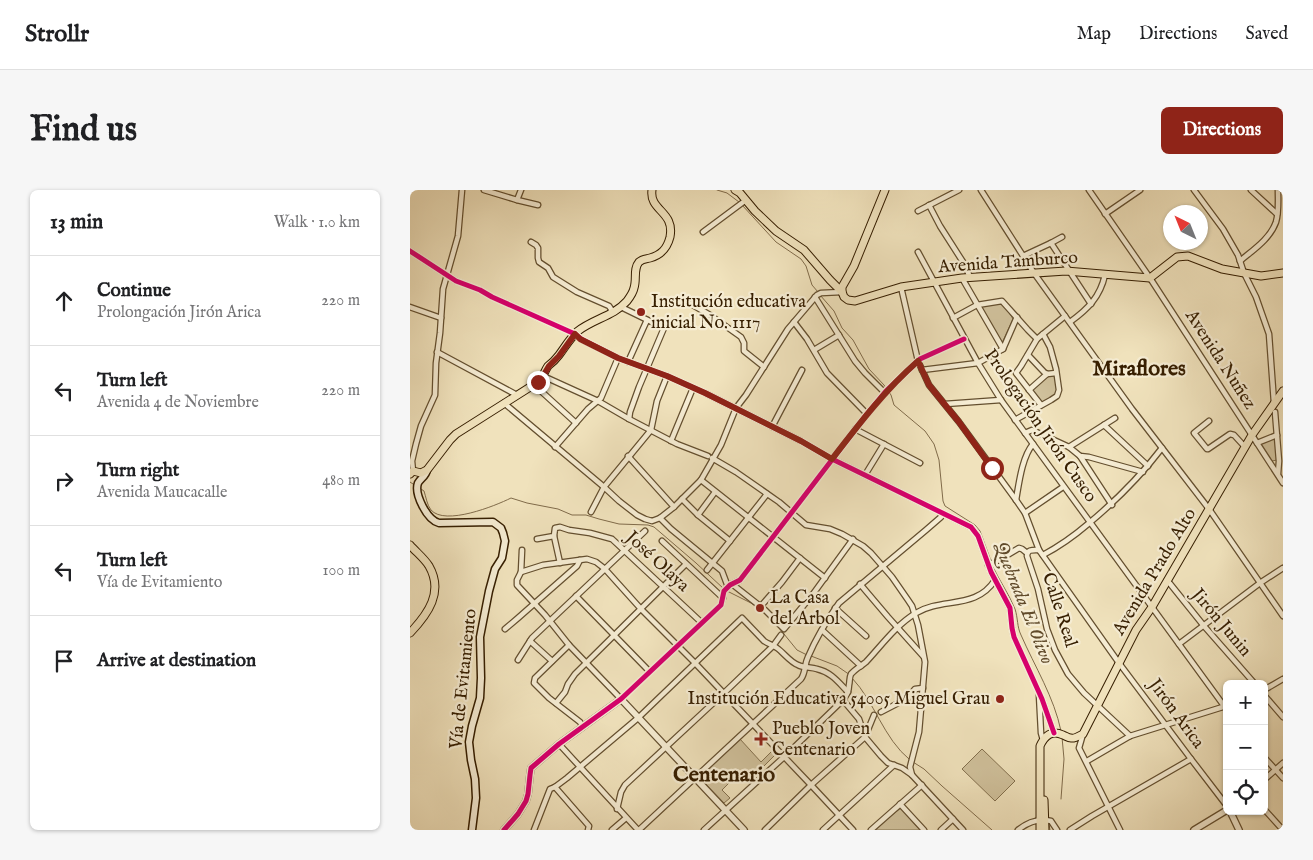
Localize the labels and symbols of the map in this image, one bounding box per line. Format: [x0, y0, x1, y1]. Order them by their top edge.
north arrow [1163, 205, 1208, 250]
street label: Avenida Tamburco [936, 247, 1079, 279]
place label: Institución educativa inicial No. 1117 [651, 291, 806, 335]
street label: Avenida Nuñez [1179, 305, 1261, 414]
marker: Institución educativa inicial No. 1117 [635, 306, 647, 318]
street label: Prologación Jirón Cusco [978, 345, 1102, 507]
district label: Miraflores [1092, 355, 1186, 383]
route end [527, 371, 550, 394]
route start [981, 457, 1004, 480]
street label: Avenida Prado Alto [1107, 504, 1202, 641]
street label: José Olaya [619, 525, 694, 598]
water label: Quebrada El Olivo [988, 538, 1059, 668]
street label: Calle Real [1036, 570, 1082, 650]
street label: Jirón Junin [1185, 583, 1256, 662]
place label: La Casa del Arbol [770, 587, 840, 631]
marker: La Casa del Arbol [754, 602, 766, 614]
street label: Vía de Evitamiento [445, 607, 483, 751]
street label: Jirón Arica [1142, 673, 1209, 754]
place label: Institución Educativa 54005 Miguel Grau [687, 688, 990, 711]
marker: Institución Educativa 54005 Miguel Grau [994, 693, 1006, 705]
place label: Pueblo Joven Centenario [772, 718, 871, 762]
marker: Pueblo Joven Centenario [754, 732, 768, 746]
district label: Centenario [673, 761, 775, 789]

